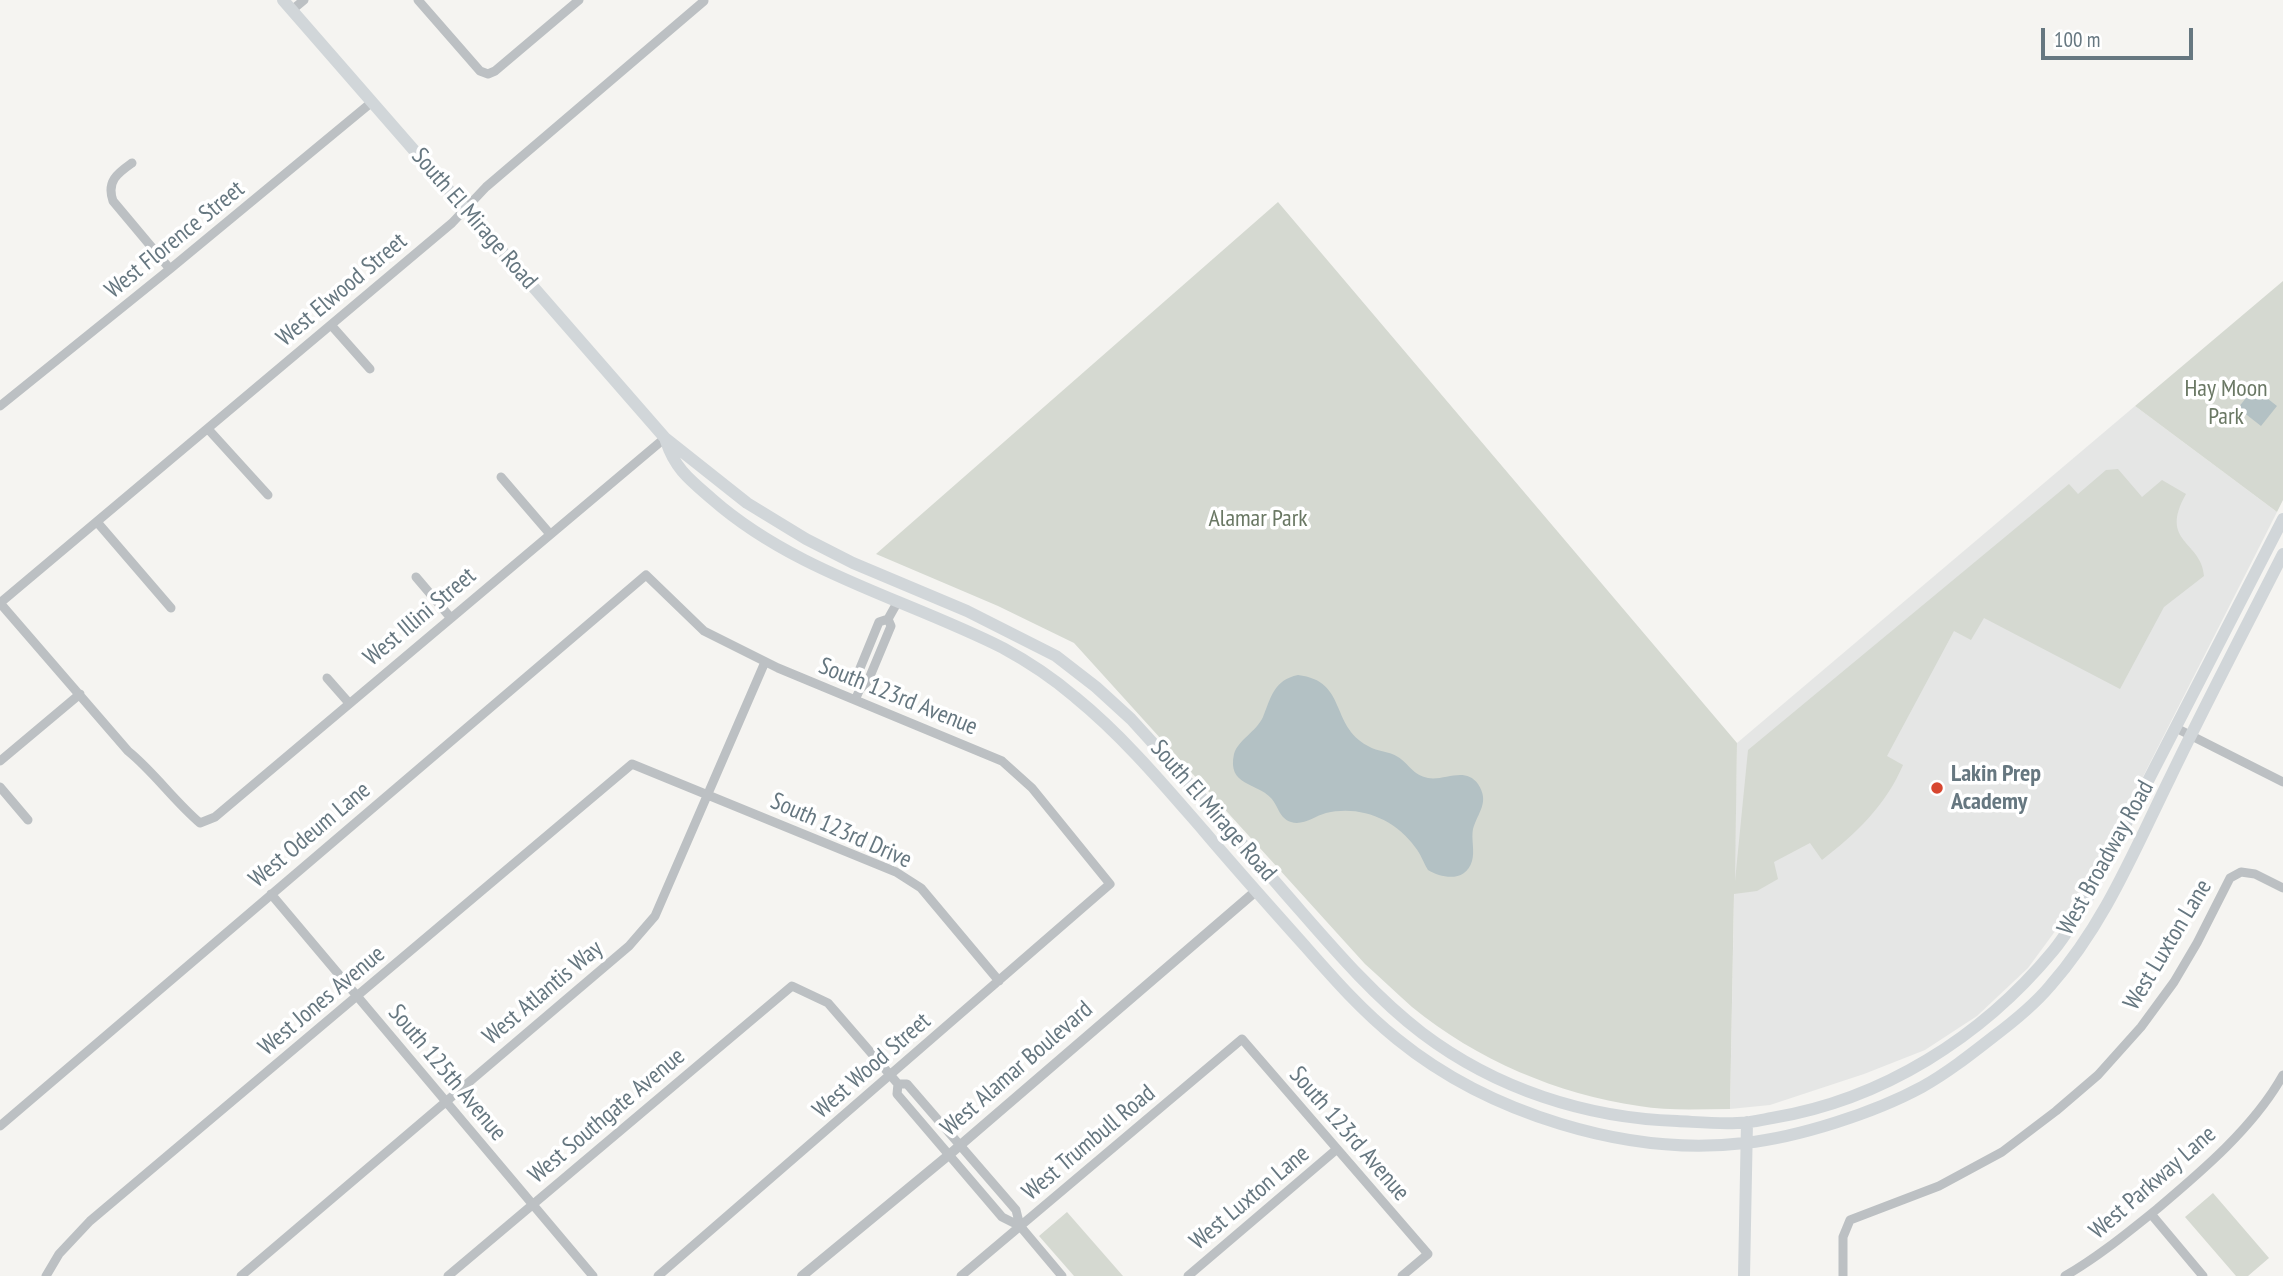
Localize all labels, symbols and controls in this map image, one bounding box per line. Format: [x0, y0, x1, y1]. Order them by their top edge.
scale bar [2045, 14, 2197, 58]
text: 100 m [2054, 26, 2100, 53]
street label: South El Mirage Road [405, 143, 543, 295]
street label: West Florence Street [100, 175, 250, 305]
street label: West Elwood Street [271, 227, 413, 353]
park label: Hay Moon Park [2184, 375, 2268, 431]
park label: Alamar Park [1208, 505, 1308, 533]
street label: West Illini Street [358, 562, 482, 672]
street label: South 123rd Avenue [815, 652, 981, 742]
street label: South El Mirage Road [1144, 735, 1282, 887]
place label: Lakin Prep Academy [1951, 760, 2041, 816]
street label: West Odeum Lane [244, 776, 376, 894]
street label: West Broadway Road [2052, 776, 2160, 940]
marker: Lakin Prep Academy [1929, 780, 1945, 796]
street label: South 123rd Drive [766, 787, 916, 875]
street label: West Luxton Lane [2118, 875, 2218, 1015]
street label: West Atlantis Way [477, 935, 609, 1051]
street label: West Jones Avenue [253, 940, 391, 1062]
street label: West Alamar Boulevard [935, 995, 1099, 1143]
street label: South 125th Avenue [382, 999, 512, 1147]
street label: West Wood Street [807, 1007, 937, 1125]
street label: West Southgate Avenue [523, 1042, 691, 1190]
street label: South 123rd Avenue [1283, 1061, 1415, 1207]
street label: West Trumbull Road [1017, 1079, 1161, 1207]
street label: West Parkway Lane [2084, 1120, 2222, 1246]
street label: West Luxton Lane [1184, 1140, 1316, 1256]

